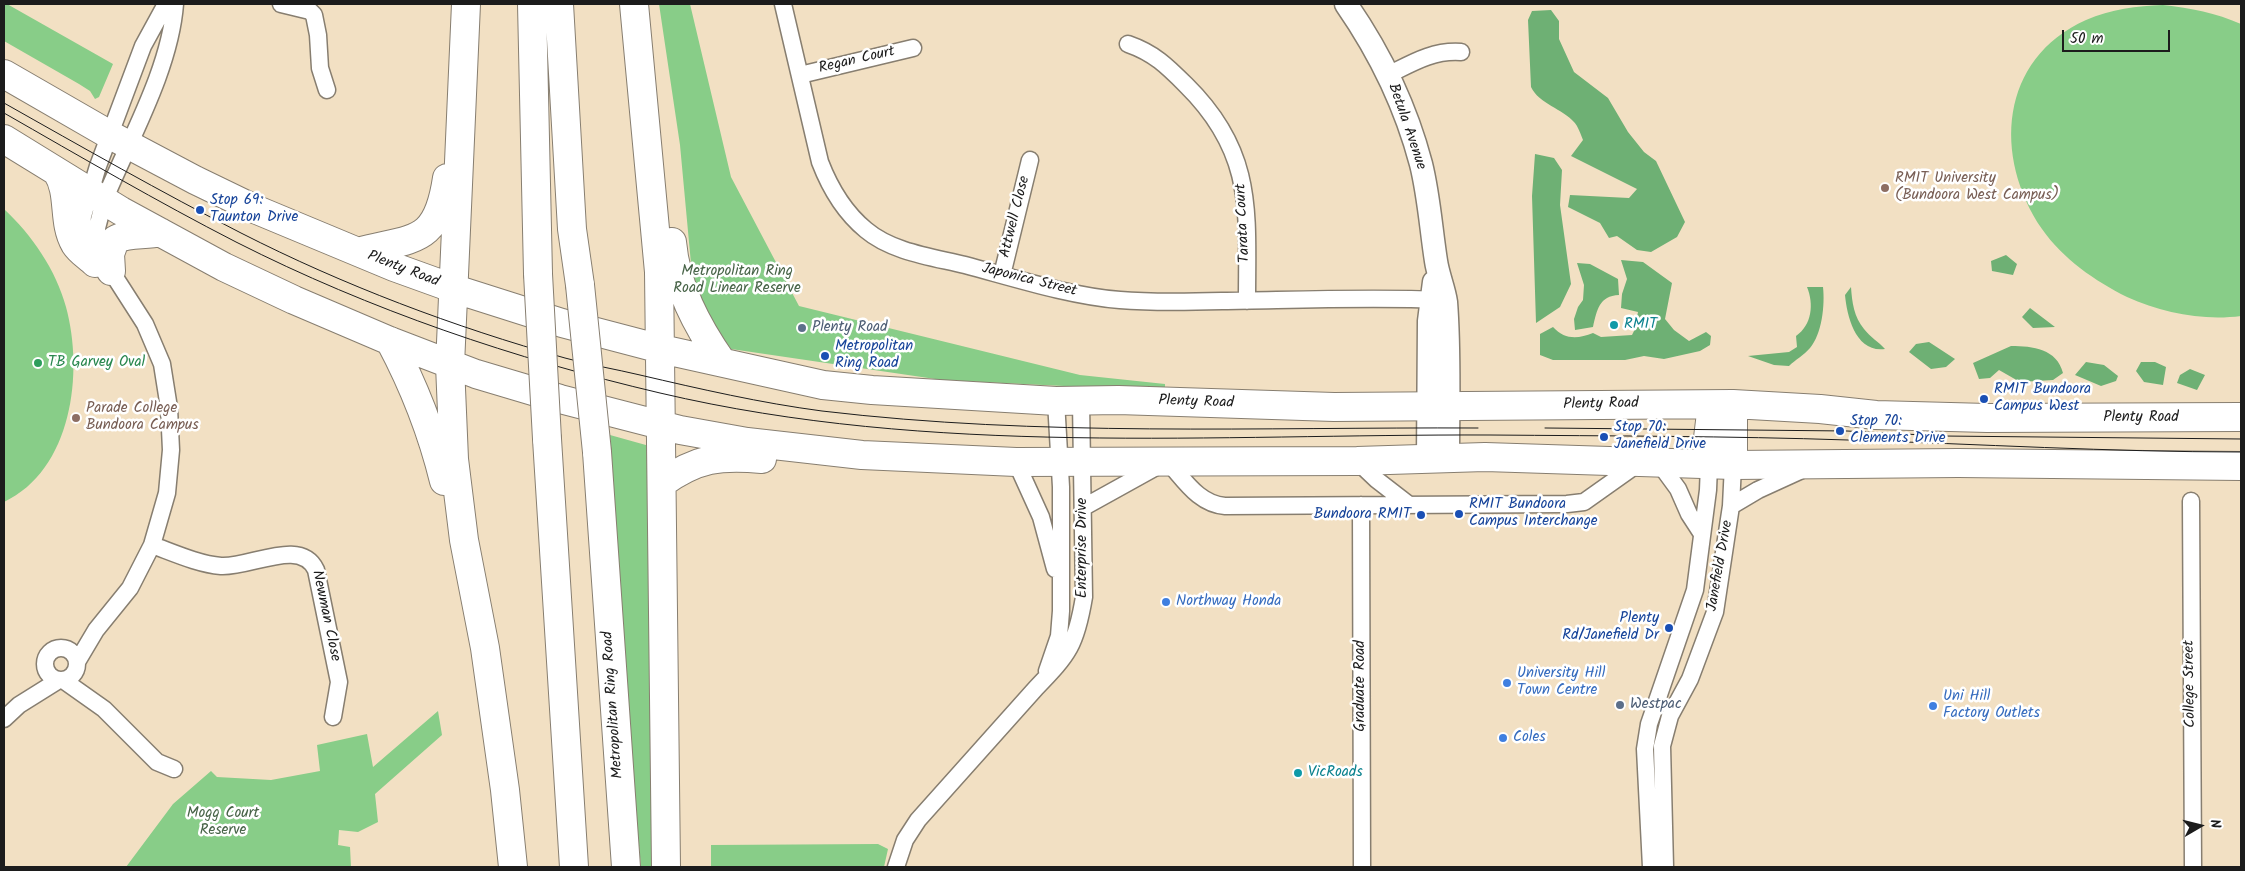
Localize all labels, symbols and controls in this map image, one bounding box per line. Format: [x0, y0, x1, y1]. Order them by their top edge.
scale bar [2065, 20, 2172, 52]
text: 50 m [2070, 27, 2104, 51]
street label: Regan Court [817, 44, 897, 78]
street label: Betula Avenue [1383, 81, 1429, 173]
place label: RMIT University (Bundoora West Campus) [1895, 170, 2059, 205]
street label: Attwell Close [997, 174, 1035, 260]
marker: RMIT University (Bundoora West Campus) [1879, 182, 1891, 194]
street label: Tarata Court [1233, 183, 1255, 263]
place label: Stop 69: Taunton Drive [210, 192, 298, 227]
marker: Stop 69: Taunton Drive [194, 204, 206, 216]
street label: Plenty Road [365, 248, 441, 292]
street label: Japonica Street [980, 260, 1078, 302]
park label: Metropolitan Ring Road Linear Reserve [673, 263, 801, 298]
place label: RMIT [1624, 316, 1657, 334]
place label: Plenty Road [812, 319, 887, 337]
marker: RMIT [1608, 319, 1620, 331]
marker: Plenty Road [796, 322, 808, 334]
place label: Metropolitan Ring Road [835, 338, 913, 373]
marker: Metropolitan Ring Road [819, 350, 831, 362]
place label: TB Garvey Oval [48, 354, 145, 372]
marker: TB Garvey Oval [32, 357, 44, 369]
place label: RMIT Bundoora Campus West [1994, 381, 2091, 416]
street label: Plenty Road [1158, 393, 1234, 413]
marker: RMIT Bundoora Campus West [1978, 393, 1990, 405]
street label: Plenty Road [1563, 395, 1639, 415]
place label: Parade College Bundoora Campus [86, 400, 199, 435]
street label: Plenty Road [2103, 409, 2179, 427]
marker: Parade College Bundoora Campus [70, 412, 82, 424]
place label: Stop 70: Clements Drive [1850, 413, 1946, 448]
place label: Stop 70: Janefield Drive [1614, 419, 1706, 454]
marker: Stop 70: Clements Drive [1834, 425, 1846, 437]
marker: Stop 70: Janefield Drive [1598, 431, 1610, 443]
place label: RMIT Bundoora Campus Interchange [1469, 496, 1598, 531]
street label: Enterprise Drive [1074, 498, 1092, 598]
place label: Bundoora RMIT [1314, 506, 1411, 524]
marker: RMIT Bundoora Campus Interchange [1453, 508, 1465, 520]
marker: Bundoora RMIT [1415, 509, 1427, 521]
street label: Janefield Drive [1704, 519, 1738, 613]
street label: Newman Close [307, 569, 343, 663]
place label: Northway Honda [1176, 593, 1281, 611]
marker: Northway Honda [1160, 596, 1172, 608]
place label: Plenty Rd/Janefield Dr [1562, 610, 1659, 645]
marker: Plenty Rd/Janefield Dr [1663, 622, 1675, 634]
street label: Metropolitan Ring Road [600, 631, 628, 779]
street label: Graduate Road [1352, 640, 1370, 732]
street label: College Street [2181, 640, 2201, 728]
place label: University Hill Town Centre [1517, 665, 1605, 700]
marker: University Hill Town Centre [1501, 677, 1513, 689]
place label: Uni Hill Factory Outlets [1943, 688, 2040, 723]
place label: Westpac [1630, 696, 1682, 714]
marker: Westpac [1614, 699, 1626, 711]
marker: Uni Hill Factory Outlets [1927, 700, 1939, 712]
place label: Coles [1513, 729, 1546, 747]
marker: Coles [1497, 732, 1509, 744]
place label: VicRoads [1308, 764, 1363, 782]
marker: VicRoads [1292, 767, 1304, 779]
north arrow [2175, 801, 2225, 851]
park label: Mogg Court Reserve [187, 805, 259, 840]
text: N [2203, 818, 2226, 830]

